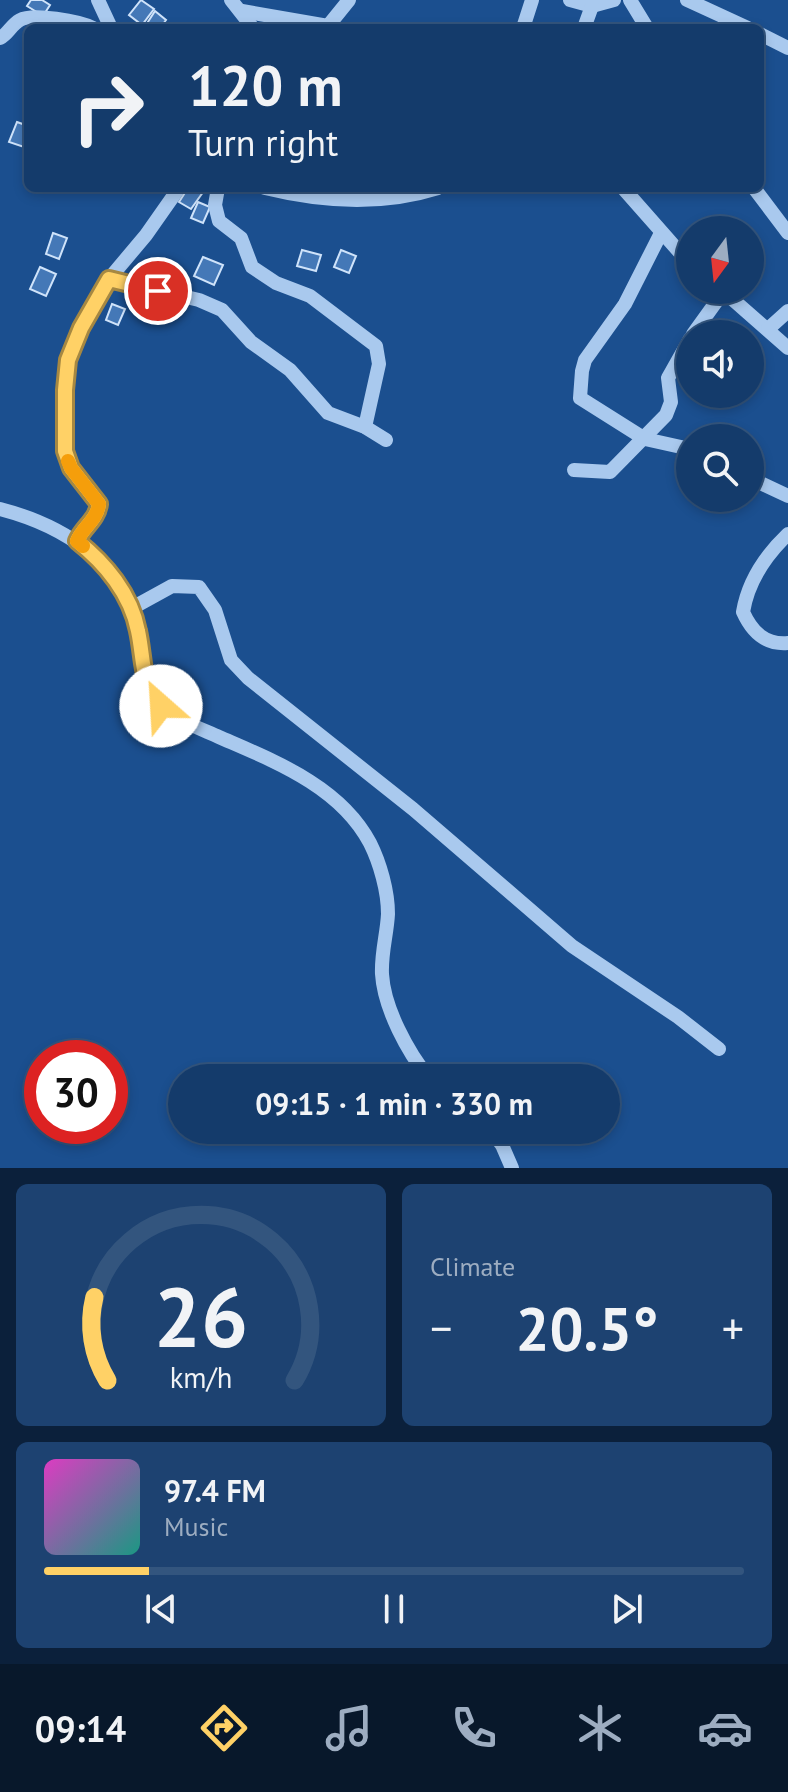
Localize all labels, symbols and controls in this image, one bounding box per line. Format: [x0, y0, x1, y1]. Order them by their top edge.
text: 120 m [188, 49, 343, 121]
icon: right [56, 56, 160, 160]
text: Turn right [188, 119, 338, 166]
north arrow [676, 216, 764, 304]
map controls [676, 216, 764, 512]
pin [124, 257, 192, 325]
icon: arrive [136, 269, 180, 313]
button: sound [676, 320, 764, 408]
button: search [676, 424, 764, 512]
position arrow [119, 664, 203, 748]
speed limit sign: 30 [24, 1040, 128, 1144]
text: 09:15 · 1 min · 330 m [255, 1084, 533, 1123]
text: Climate [430, 1250, 515, 1283]
text: 26 [154, 1262, 248, 1370]
text: 20.5° [515, 1289, 659, 1367]
text: − [430, 1299, 452, 1356]
text: + [722, 1299, 744, 1356]
text: km/h [170, 1359, 232, 1396]
text: 97.4 FM [164, 1471, 266, 1510]
text: Music [164, 1510, 228, 1543]
icon: previous [139, 1587, 183, 1631]
icon: pause [372, 1587, 416, 1631]
icon: next [605, 1587, 649, 1631]
icon: directions [196, 1700, 252, 1756]
icon: music [321, 1700, 377, 1756]
icon: phone [446, 1700, 502, 1756]
icon: climate [572, 1700, 628, 1756]
icon: car [697, 1700, 753, 1756]
text: 09:14 [35, 1705, 126, 1752]

